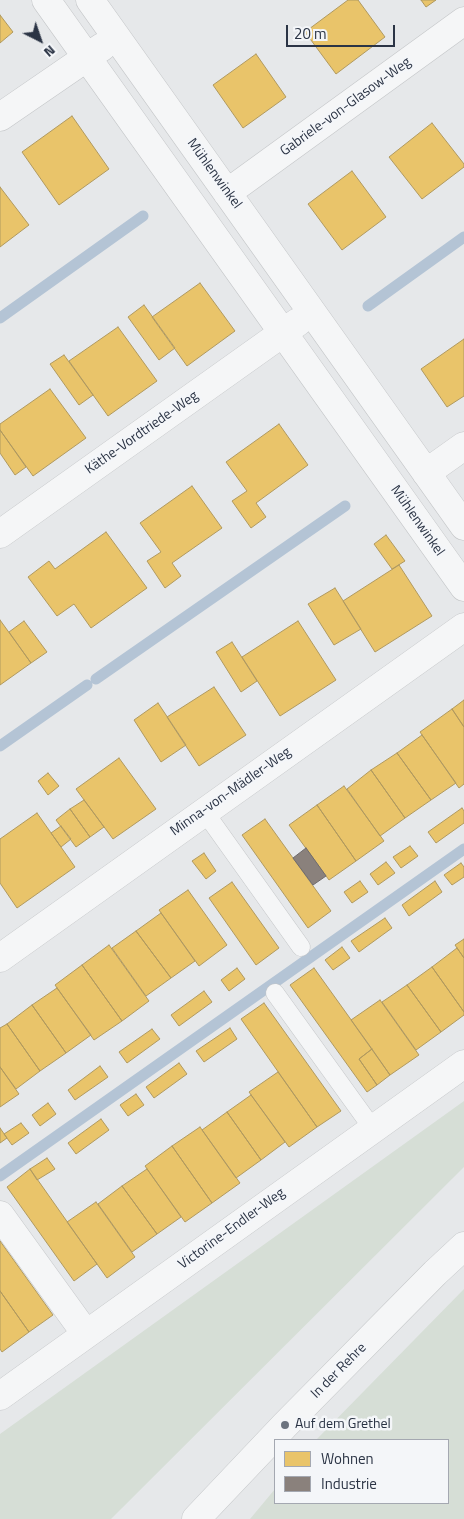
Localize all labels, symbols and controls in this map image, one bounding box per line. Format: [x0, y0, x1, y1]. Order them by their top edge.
north arrow [15, 15, 65, 65]
scale bar [289, 15, 398, 47]
text: 20 m [294, 22, 327, 45]
text: N [40, 41, 61, 63]
street label: Gabriele-von-Glasow-Weg [277, 54, 415, 160]
street label: Mühlenwinkel [183, 136, 245, 212]
street label: Käthe-Vordtriede-Weg [82, 388, 202, 478]
street label: Mühlenwinkel [386, 482, 448, 560]
street label: Minna-von-Mädler-Weg [167, 744, 295, 840]
street label: Victorine-Endler-Weg [175, 1185, 289, 1273]
street label: In der Rehre [308, 1340, 370, 1402]
place label: Auf dem Grethel [295, 1417, 391, 1433]
marker: Auf dem Grethel [279, 1419, 291, 1431]
legend [274, 1439, 449, 1504]
text: Wohnen [321, 1447, 374, 1470]
text: Industrie [321, 1472, 377, 1495]

